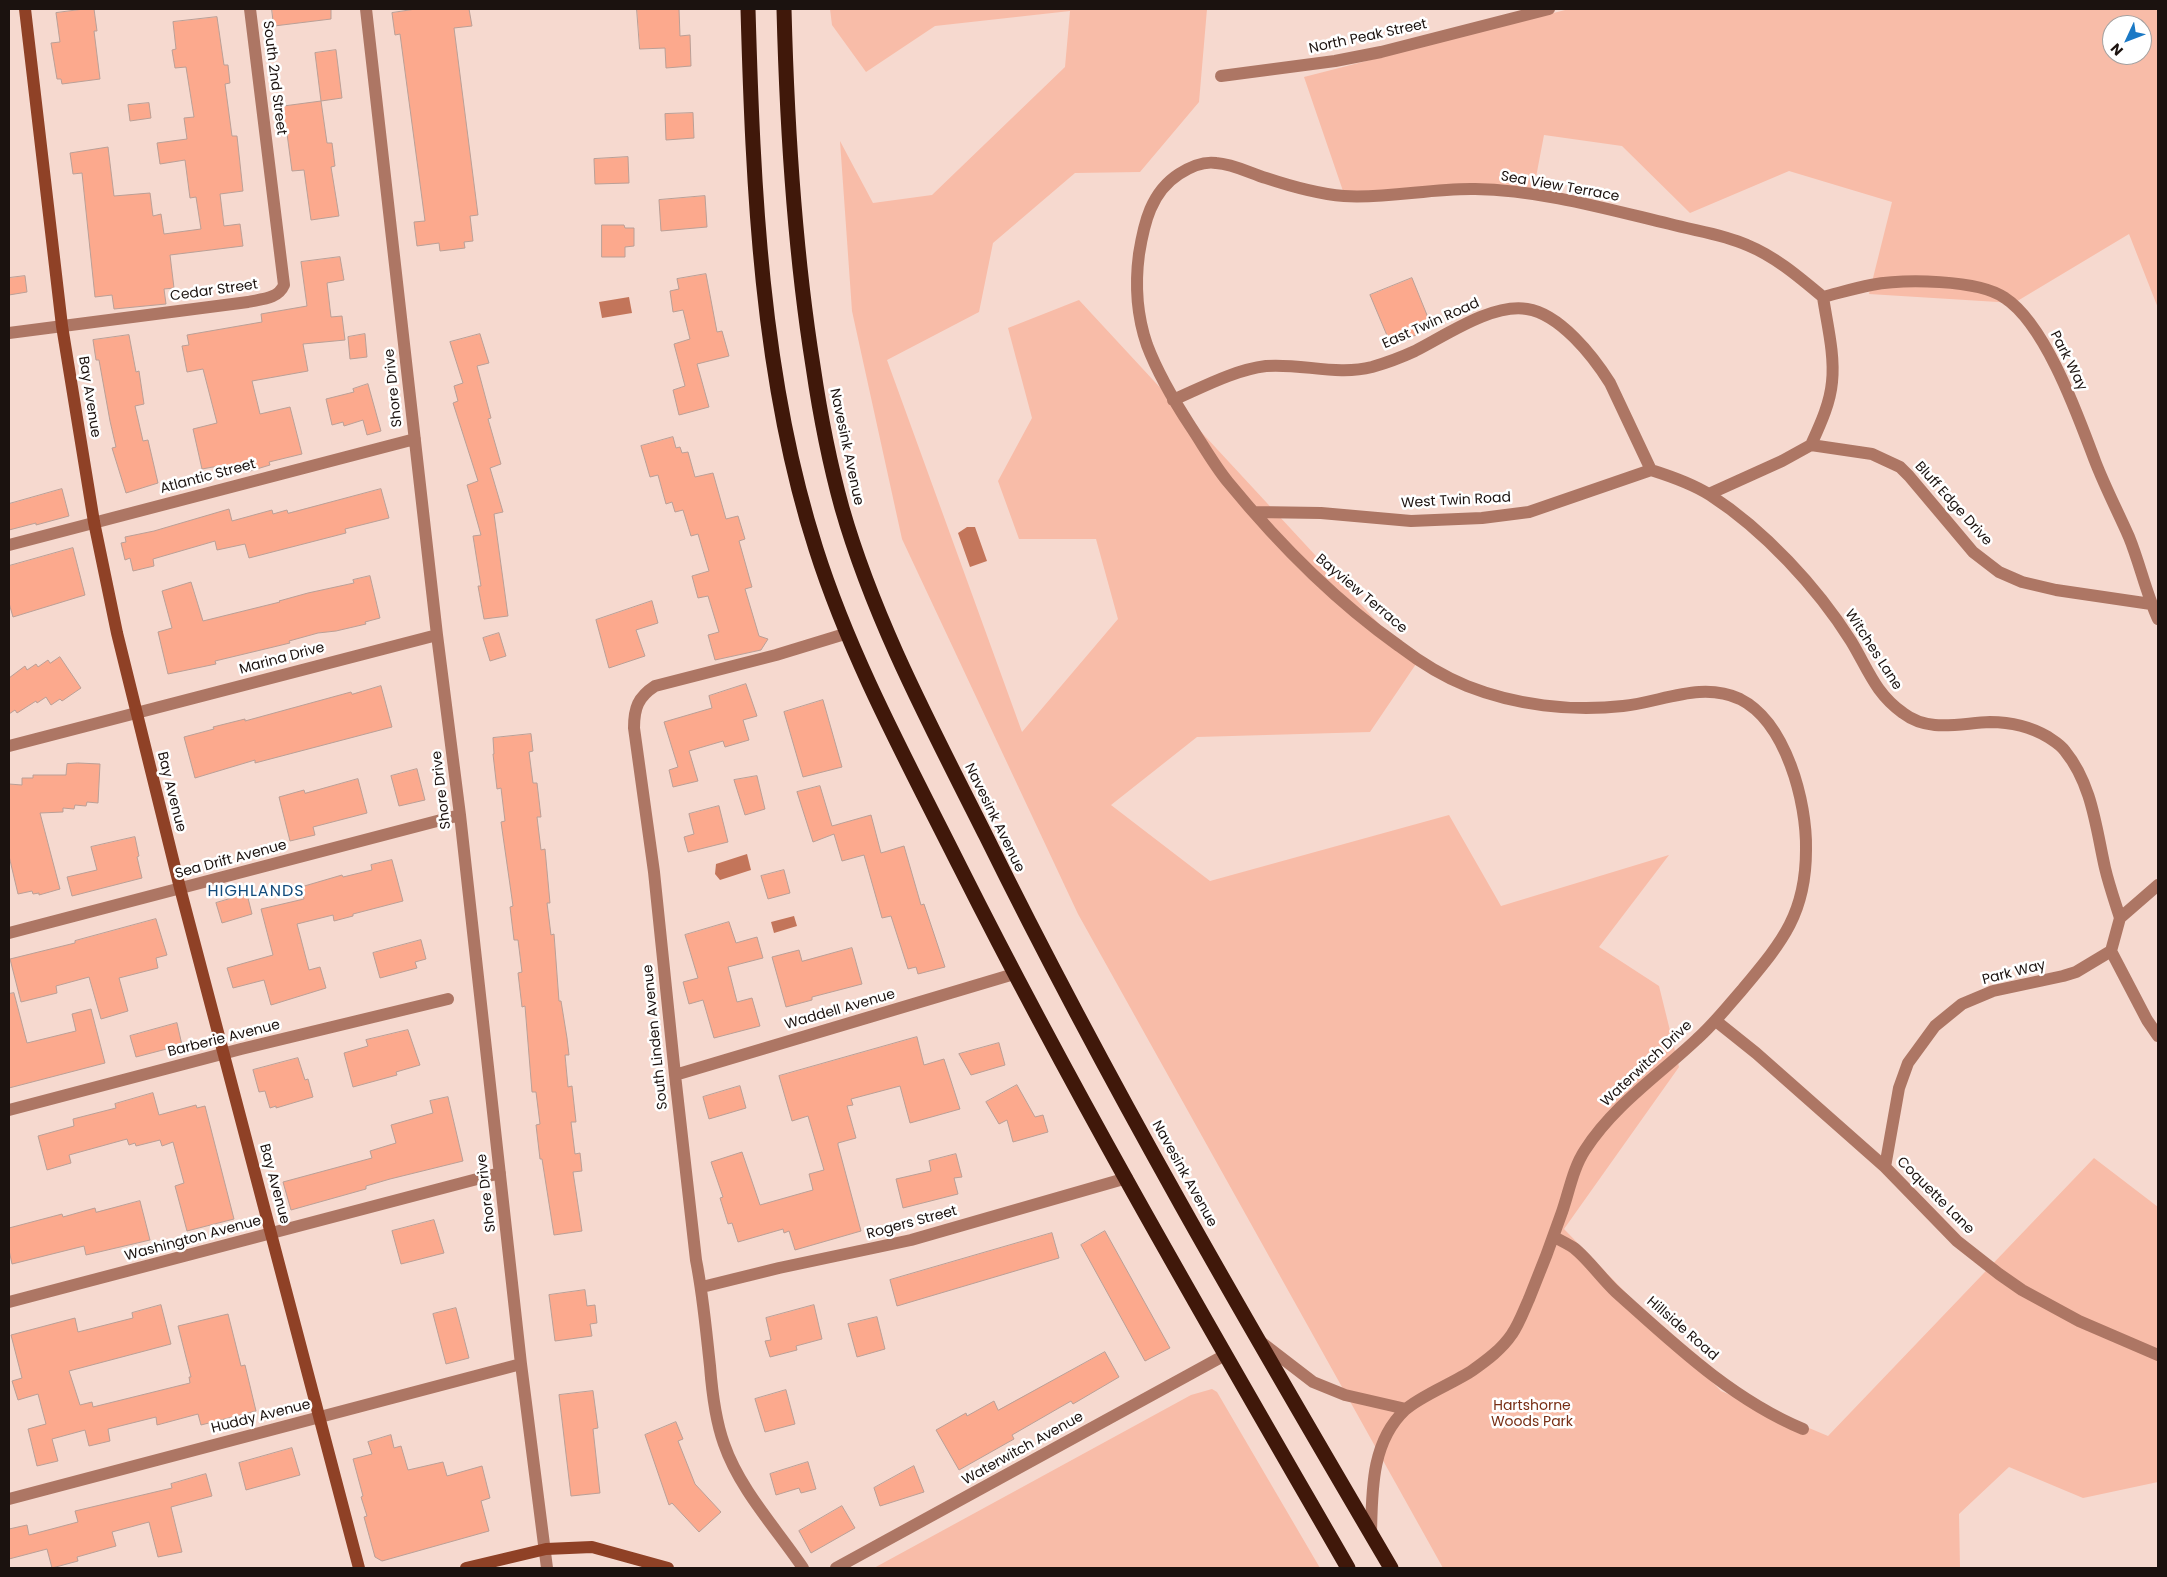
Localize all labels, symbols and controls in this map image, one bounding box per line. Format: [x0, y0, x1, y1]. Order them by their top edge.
north arrow [2102, 15, 2152, 65]
street label: North Peak Street [1308, 16, 1428, 58]
street label: South 2nd Street [259, 20, 289, 136]
text: N [2106, 39, 2128, 60]
street label: Sea View Terrace [1499, 168, 1621, 206]
street label: Cedar Street [169, 277, 259, 305]
street label: East Twin Road [1380, 295, 1482, 353]
street label: Park Way [2046, 328, 2090, 394]
street label: Shore Drive [382, 348, 406, 428]
street label: Bay Avenue [74, 355, 104, 439]
street label: Navesink Avenue [825, 387, 867, 507]
street label: Atlantic Street [158, 456, 258, 498]
street label: Bluff Edge Drive [1911, 458, 1995, 550]
street label: West Twin Road [1401, 490, 1511, 512]
street label: Bayview Terrace [1312, 551, 1410, 637]
street label: Witches Lane [1841, 607, 1905, 693]
street label: Marina Drive [238, 640, 326, 678]
street label: Bay Avenue [153, 750, 189, 834]
street label: Shore Drive [429, 750, 455, 830]
street label: Navesink Avenue [960, 761, 1028, 875]
street label: Sea Drift Avenue [173, 837, 289, 883]
district label: HIGHLANDS [206, 882, 306, 902]
street label: Park Way [1981, 957, 2047, 989]
street label: South Linden Avenue [640, 964, 672, 1110]
street label: Waddell Avenue [783, 986, 897, 1034]
street label: Barberie Avenue [166, 1017, 282, 1061]
street label: Waterwitch Drive [1598, 1017, 1696, 1111]
street label: Navesink Avenue [1148, 1118, 1220, 1230]
street label: Bay Avenue [255, 1142, 293, 1226]
street label: Shore Drive [474, 1153, 500, 1233]
street label: Coquette Lane [1893, 1154, 1977, 1238]
street label: Rogers Street [865, 1203, 959, 1243]
street label: Washington Avenue [123, 1213, 263, 1265]
street label: Hillside Road [1643, 1293, 1721, 1365]
street label: Huddy Avenue [210, 1397, 312, 1437]
park label: Hartshorne Woods Park [1491, 1398, 1573, 1430]
street label: Waterwitch Avenue [959, 1409, 1087, 1489]

